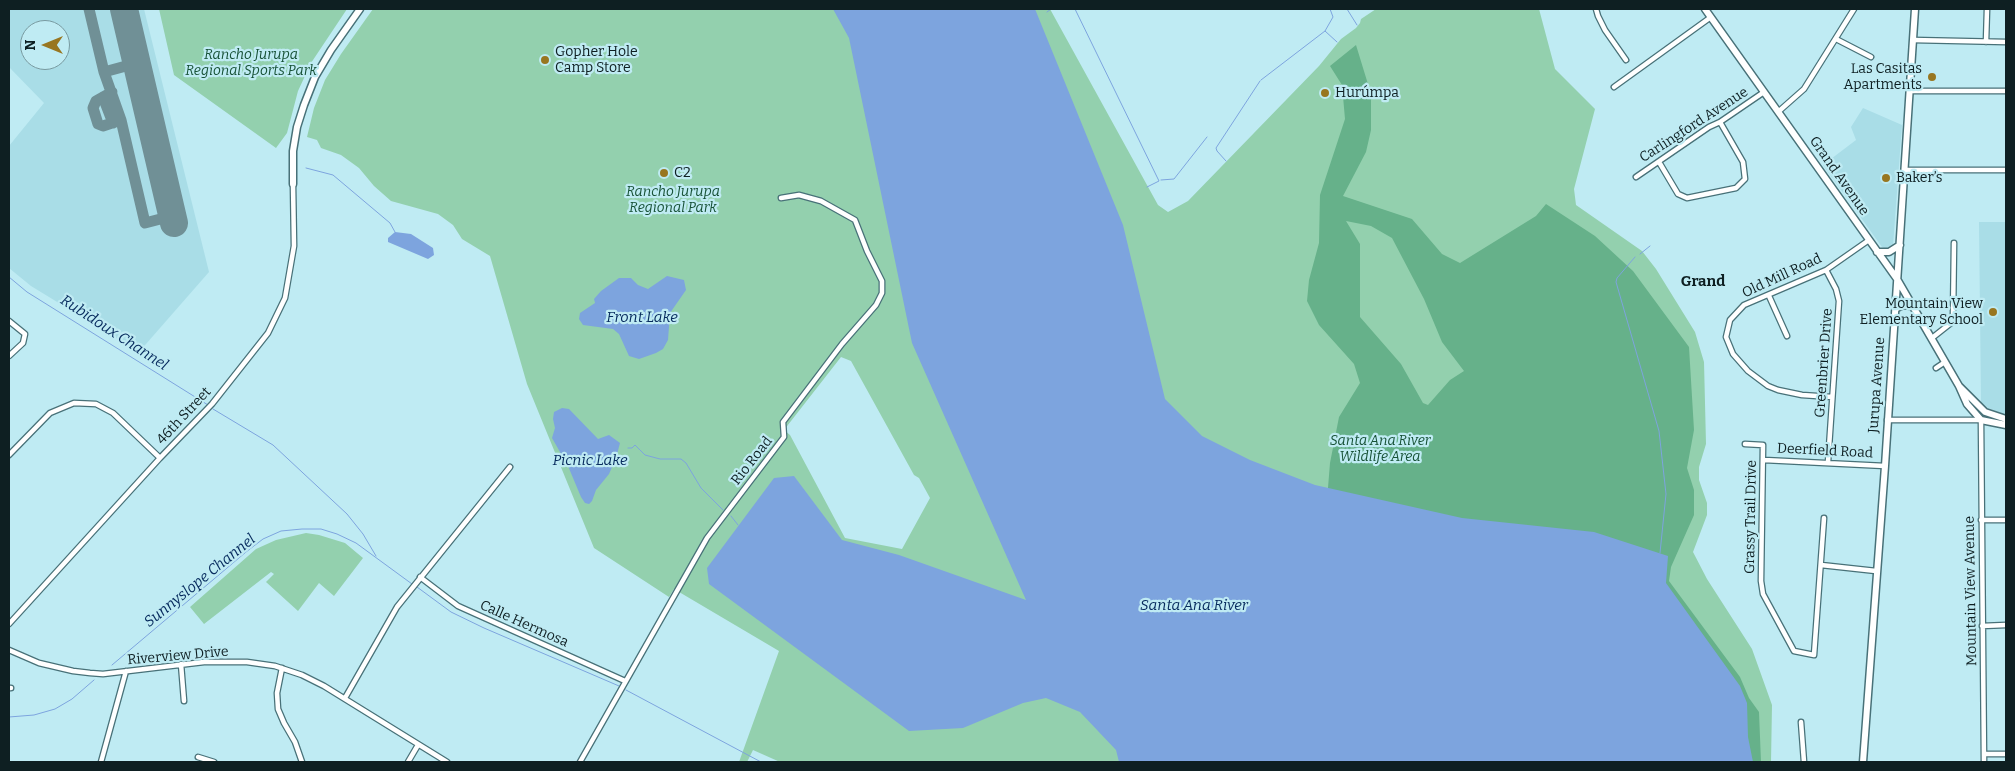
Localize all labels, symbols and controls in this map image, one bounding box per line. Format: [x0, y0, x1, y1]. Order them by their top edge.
north arrow [20, 20, 70, 70]
text: N [22, 40, 39, 50]
place label: Gopher Hole Camp Store [555, 44, 638, 76]
park label: Rancho Jurupa Regional Sports Park [185, 47, 317, 80]
marker: Gopher Hole Camp Store [539, 54, 551, 66]
place label: Las Casitas Apartments [1844, 61, 1922, 94]
marker: Las Casitas Apartments [1926, 71, 1938, 83]
street label: Carlingford Avenue [1637, 84, 1751, 166]
place label: Hurúmpa [1335, 85, 1399, 101]
marker: Hurúmpa [1319, 87, 1331, 99]
street label: Grand Avenue [1805, 133, 1873, 219]
place label: C2 [674, 165, 691, 181]
marker: C2 [658, 167, 670, 179]
place label: Baker’s [1896, 170, 1942, 186]
marker: Baker’s [1880, 172, 1892, 184]
park label: Rancho Jurupa Regional Park [626, 184, 720, 216]
street label: Old Mill Road [1740, 250, 1824, 302]
district label: Grand [1681, 273, 1725, 291]
water label: Rubidoux Channel [57, 292, 171, 374]
place label: Mountain View Elementary School [1860, 296, 1983, 328]
marker: Mountain View Elementary School [1987, 306, 1999, 318]
street label: Greenbrier Drive [1812, 308, 1836, 418]
water label: Front Lake [606, 309, 678, 327]
street label: Jurupa Avenue [1865, 337, 1889, 433]
street label: 46th Street [153, 384, 215, 448]
street label: Rio Road [728, 433, 776, 489]
park label: Santa Ana River Wildlife Area [1330, 433, 1430, 466]
street label: Deerfield Road [1777, 440, 1873, 462]
water label: Picnic Lake [552, 452, 628, 470]
street label: Grassy Trail Drive [1742, 460, 1760, 574]
street label: Mountain View Avenue [1961, 516, 1981, 666]
water label: Sunnyslope Channel [141, 531, 259, 631]
street label: Calle Hermosa [477, 597, 571, 651]
water label: Santa Ana River [1140, 597, 1248, 615]
street label: Riverview Drive [127, 643, 229, 669]

